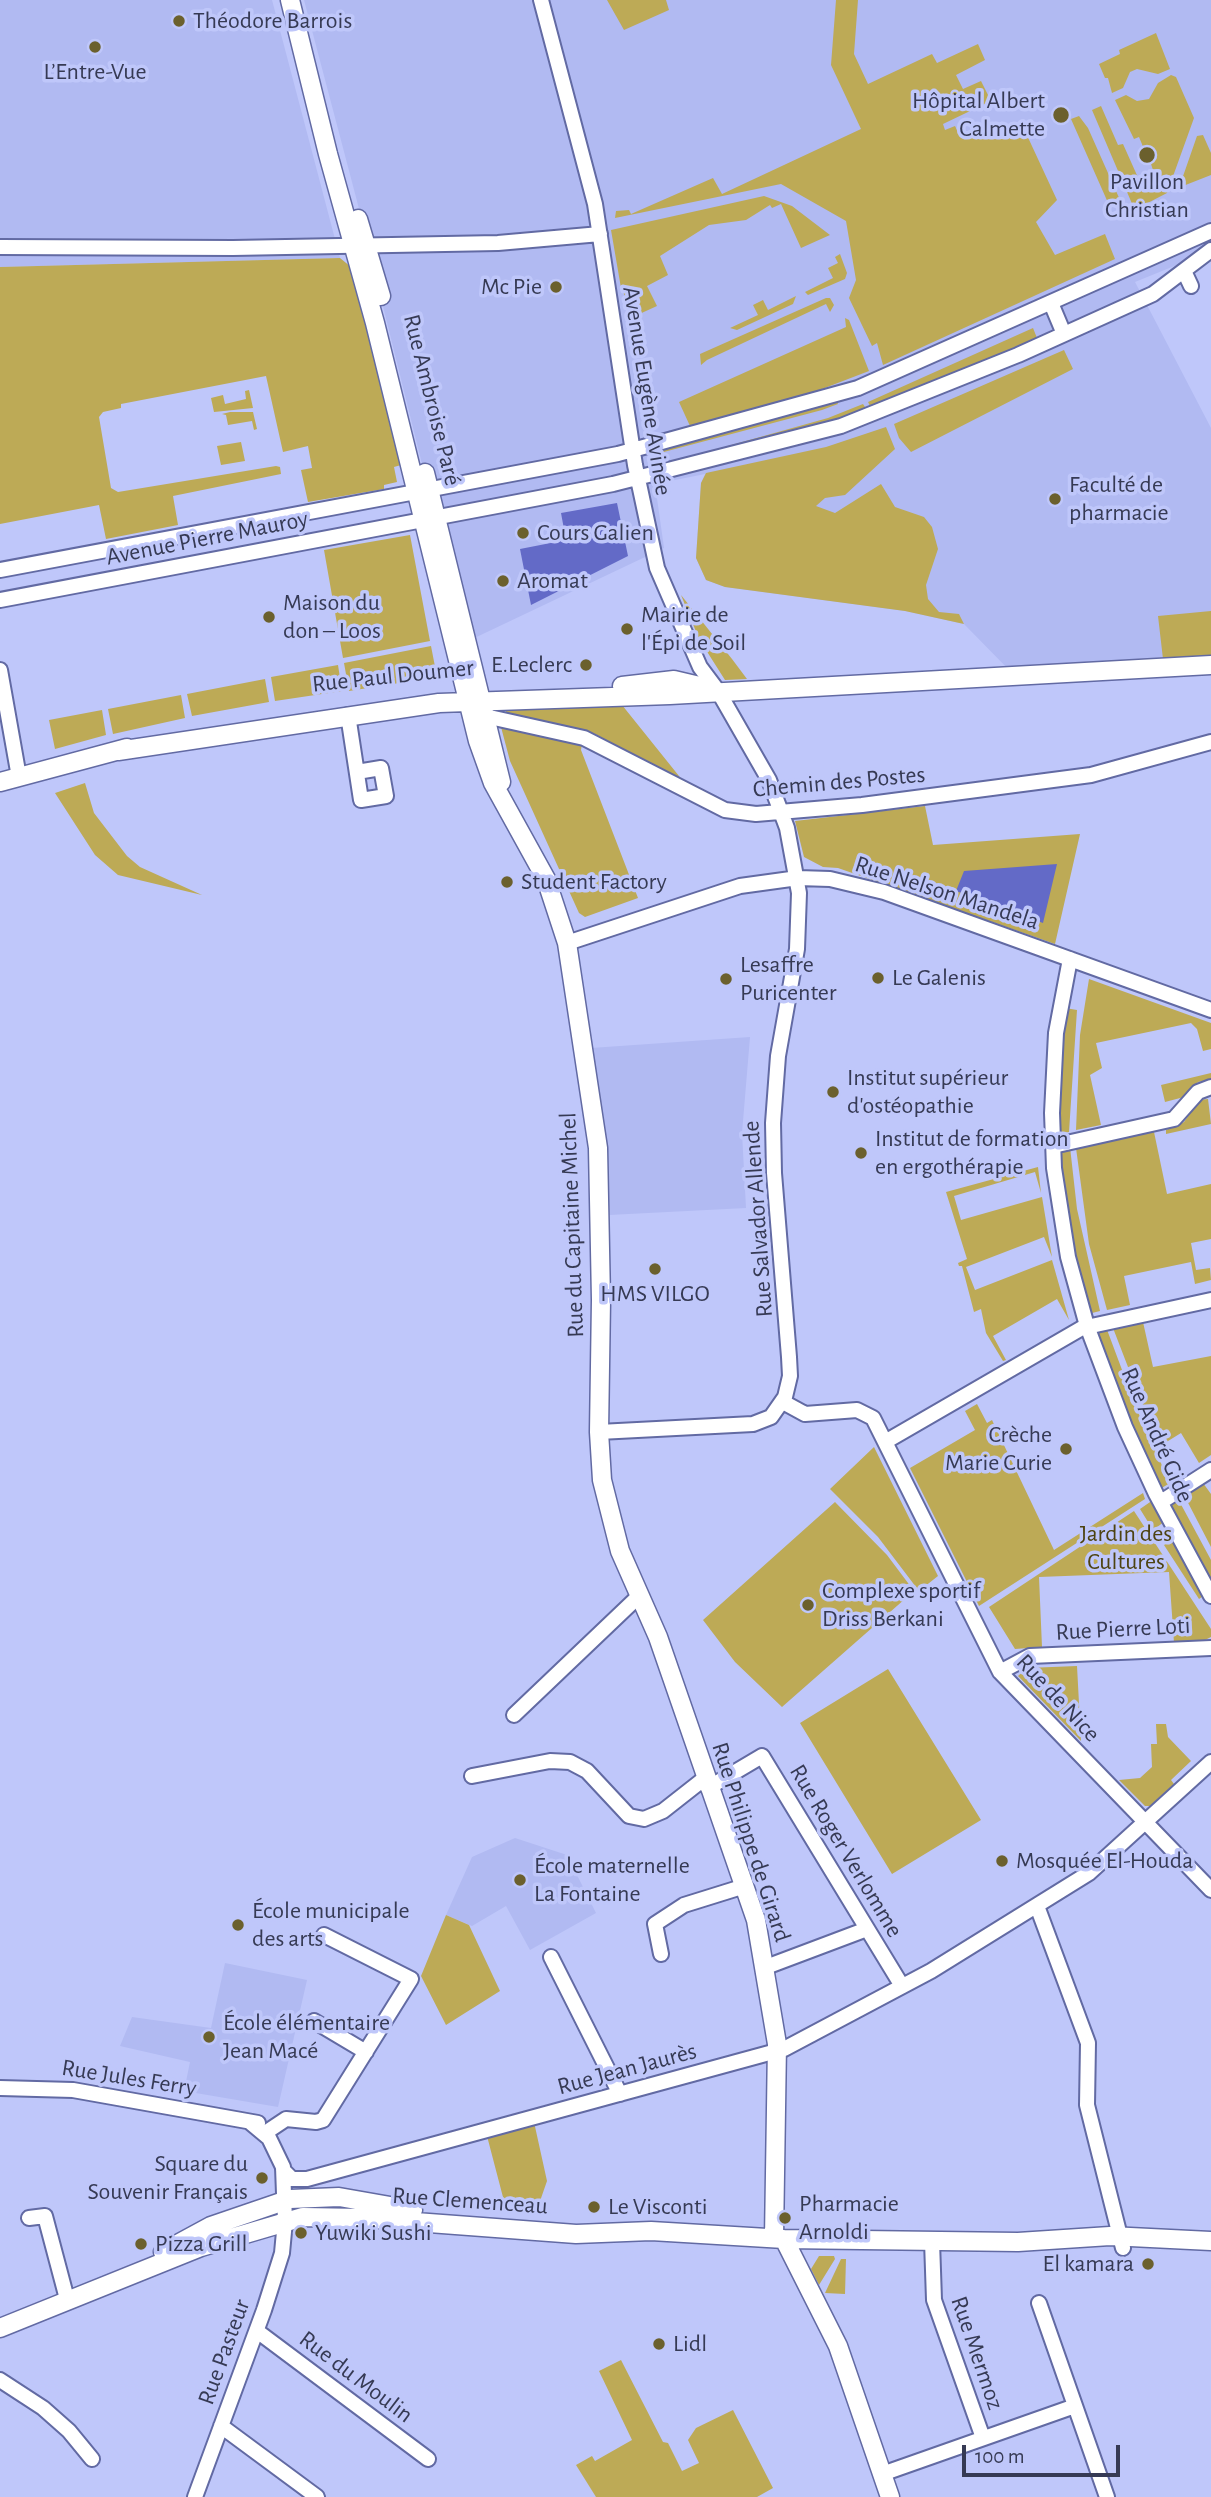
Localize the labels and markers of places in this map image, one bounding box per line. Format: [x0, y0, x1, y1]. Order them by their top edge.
place label: Théodore Barrois [193, 7, 352, 35]
marker: Théodore Barrois [171, 13, 187, 29]
marker: L’Entre-Vue [87, 39, 103, 55]
place label: L’Entre-Vue [44, 58, 146, 86]
place label: Hôpital Albert Calmette [912, 87, 1045, 143]
marker: Hôpital Albert Calmette [1051, 105, 1071, 125]
marker: Pavillon Christian [1137, 145, 1157, 165]
place label: Pavillon Christian [1105, 168, 1189, 224]
place label: Mc Pie [481, 273, 542, 301]
marker: Mc Pie [548, 279, 564, 295]
place label: Faculté de pharmacie [1069, 471, 1169, 527]
marker: Faculté de pharmacie [1047, 491, 1063, 507]
place label: Cours Galien [537, 519, 654, 547]
marker: Cours Galien [515, 525, 531, 541]
place label: Aromat [517, 567, 588, 595]
marker: Aromat [495, 573, 511, 589]
place label: Maison du don – Loos [283, 589, 381, 645]
place label: Mairie de l'Épi de Soil [641, 601, 746, 657]
marker: Maison du don – Loos [261, 609, 277, 625]
marker: Mairie de l'Épi de Soil [619, 621, 635, 637]
place label: E.Leclerc [491, 651, 572, 679]
marker: E.Leclerc [578, 657, 594, 673]
place label: Student Factory [521, 868, 667, 896]
marker: Student Factory [499, 874, 515, 890]
place label: Lesaffre Puricenter [740, 951, 837, 1007]
place label: Le Galenis [892, 964, 986, 992]
marker: Le Galenis [870, 970, 886, 986]
marker: Lesaffre Puricenter [718, 971, 734, 987]
place label: Institut supérieur d'ostéopathie [847, 1064, 1008, 1120]
marker: Institut supérieur d'ostéopathie [825, 1084, 841, 1100]
place label: Institut de formation en ergothérapie [875, 1125, 1069, 1181]
marker: Institut de formation en ergothérapie [853, 1145, 869, 1161]
marker: HMS VILGO [647, 1261, 663, 1277]
place label: HMS VILGO [600, 1280, 710, 1308]
place label: Crèche Marie Curie [945, 1421, 1052, 1477]
marker: Crèche Marie Curie [1058, 1441, 1074, 1457]
place label: Complexe sportif Driss Berkani [822, 1577, 980, 1633]
marker: Complexe sportif Driss Berkani [800, 1597, 816, 1613]
place label: Mosquée El-Houda [1016, 1847, 1193, 1875]
place label: École maternelle La Fontaine [534, 1852, 690, 1908]
marker: Mosquée El-Houda [994, 1853, 1010, 1869]
marker: École maternelle La Fontaine [512, 1872, 528, 1888]
place label: École municipale des arts [252, 1897, 410, 1953]
marker: École municipale des arts [230, 1917, 246, 1933]
place label: École élémentaire Jean Macé [223, 2009, 390, 2065]
marker: École élémentaire Jean Macé [201, 2029, 217, 2045]
place label: Square du Souvenir Français [88, 2150, 248, 2206]
marker: Square du Souvenir Français [254, 2170, 270, 2186]
place label: Pharmacie Arnoldi [799, 2190, 899, 2246]
place label: Le Visconti [608, 2193, 708, 2221]
marker: Le Visconti [586, 2199, 602, 2215]
marker: Pharmacie Arnoldi [777, 2210, 793, 2226]
place label: Yuwiki Sushi [315, 2219, 431, 2247]
marker: Yuwiki Sushi [293, 2225, 309, 2241]
place label: Pizza Grill [155, 2230, 247, 2258]
marker: Pizza Grill [133, 2236, 149, 2252]
place label: El kamara [1043, 2250, 1134, 2278]
marker: El kamara [1140, 2256, 1156, 2272]
place label: Lidl [673, 2330, 707, 2358]
marker: Lidl [651, 2336, 667, 2352]

